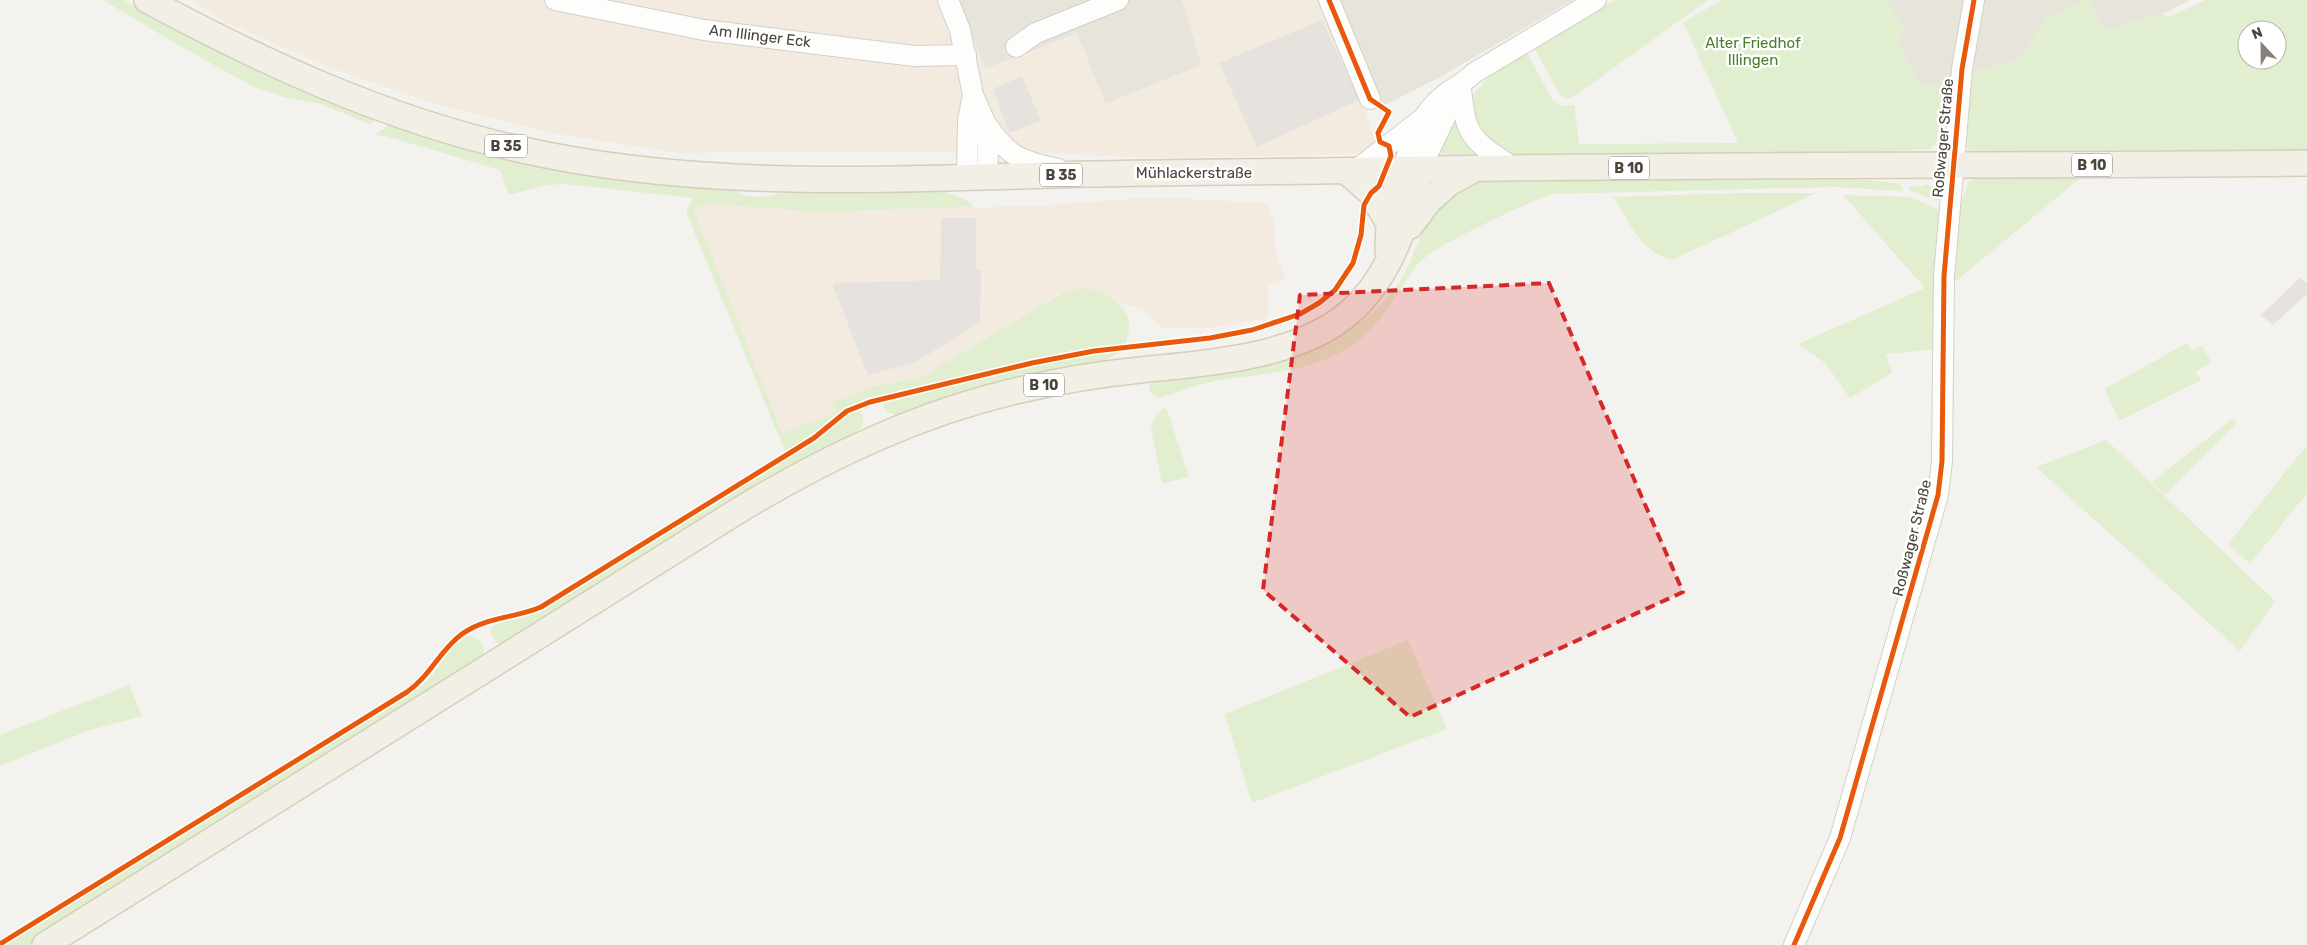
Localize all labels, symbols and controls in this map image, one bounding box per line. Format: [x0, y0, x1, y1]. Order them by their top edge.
north arrow [2237, 20, 2287, 70]
street label: Am Illinger Eck [708, 21, 812, 51]
text: N [2249, 24, 2265, 43]
park label: Alter Friedhof Illingen [1705, 34, 1801, 69]
street label: Roßwager Straße [1929, 78, 1957, 198]
road number: B 35 [485, 134, 527, 158]
road number: B 10 [2072, 154, 2112, 176]
road number: B 10 [1609, 156, 1649, 180]
road number: B 35 [1040, 164, 1082, 186]
street label: Mühlackerstraße [1136, 164, 1252, 182]
road number: B 10 [1024, 374, 1064, 396]
street label: Roßwager Straße [1889, 478, 1935, 598]

